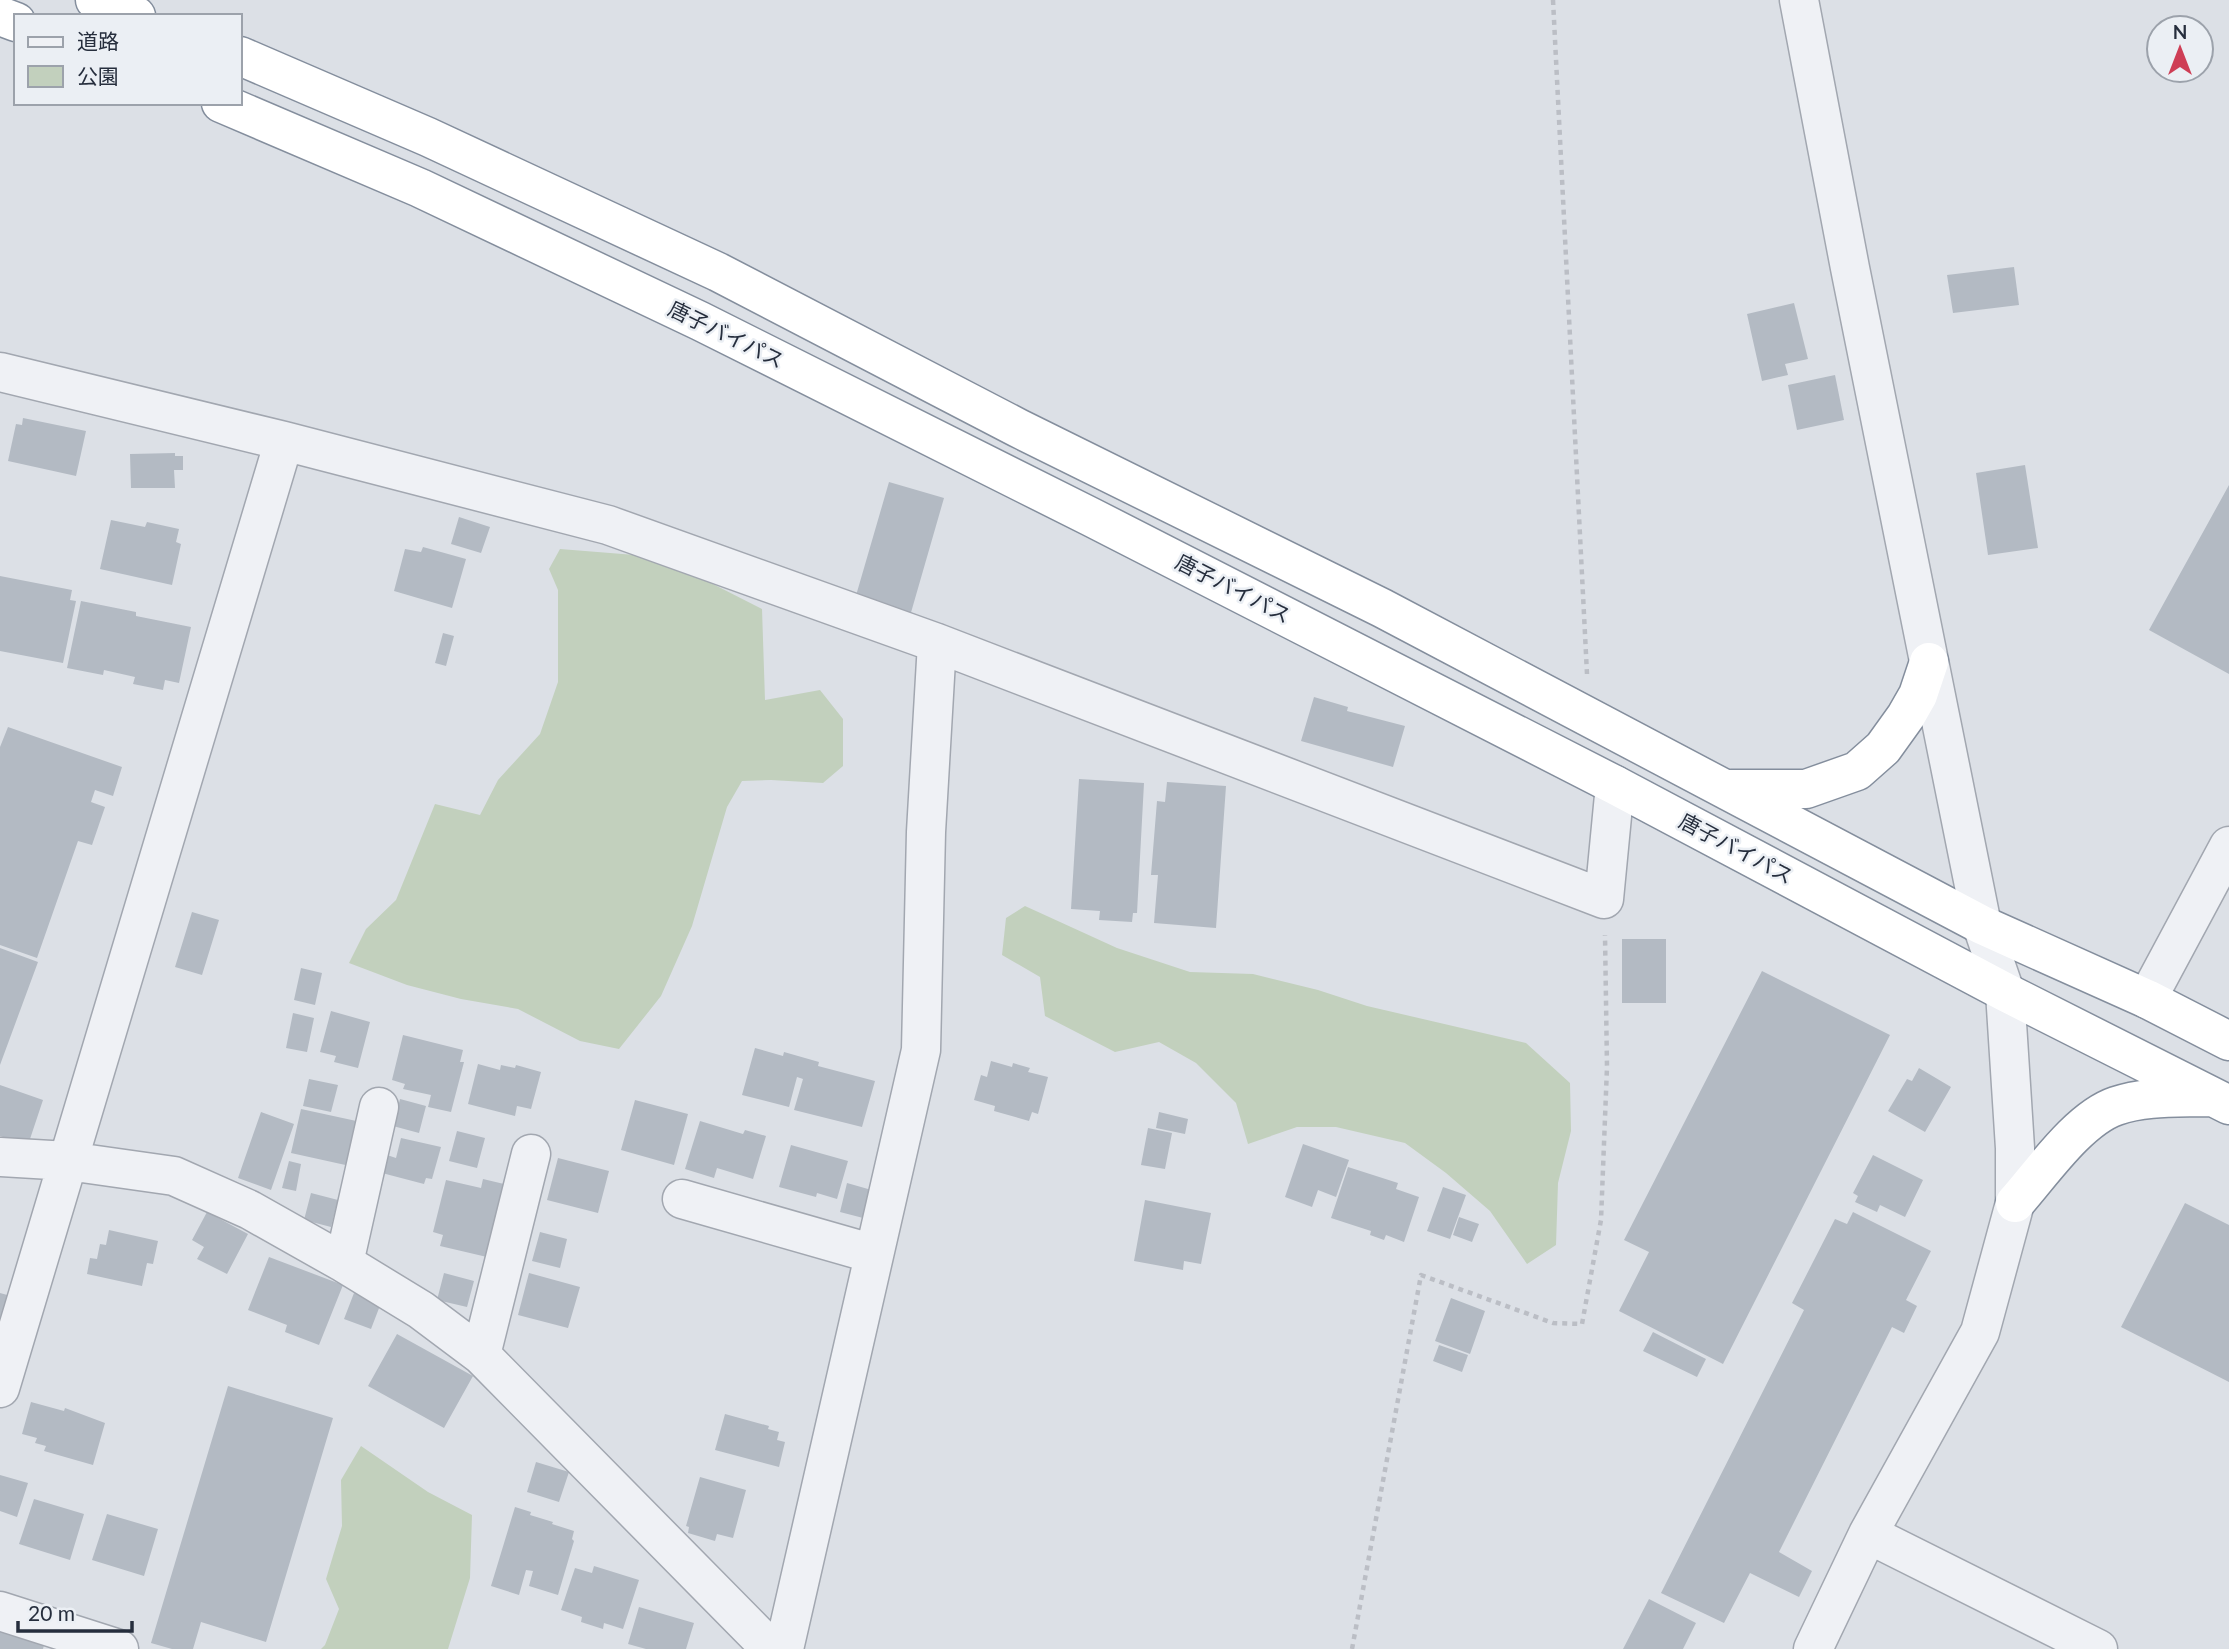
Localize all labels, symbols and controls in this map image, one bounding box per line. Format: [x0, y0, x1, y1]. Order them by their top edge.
legend [14, 14, 242, 105]
north arrow [2145, 14, 2215, 84]
text: N [2173, 20, 2187, 43]
text: 道路 [77, 28, 119, 53]
text: 公園 [77, 63, 119, 88]
street label: 唐子バイパス [665, 295, 789, 372]
street label: 唐子バイパス [1172, 548, 1295, 627]
street label: 唐子バイパス [1675, 807, 1798, 888]
scale bar [18, 1590, 131, 1634]
text: 20 m [28, 1600, 75, 1625]

